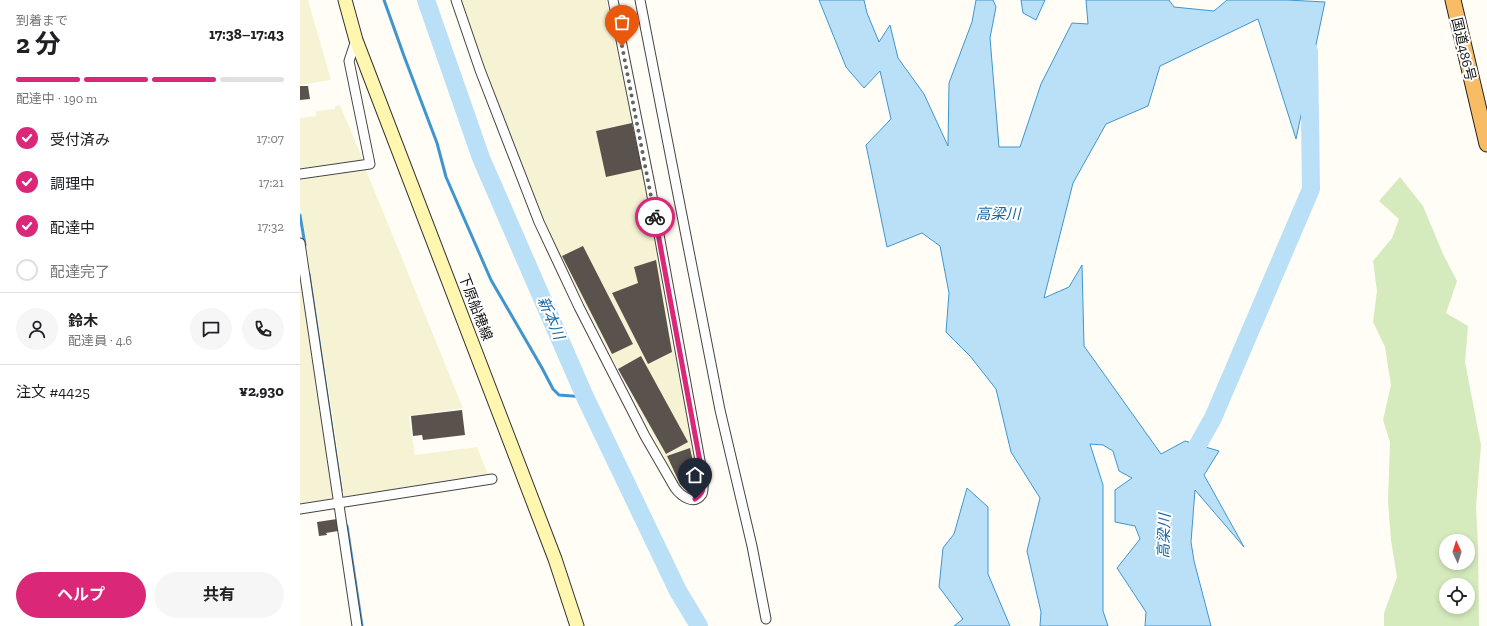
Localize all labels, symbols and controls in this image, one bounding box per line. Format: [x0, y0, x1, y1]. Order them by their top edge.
pin [605, 5, 639, 46]
icon: bag [611, 11, 633, 33]
text: 到着まで [16, 13, 68, 28]
street label: 国道486号 [1448, 16, 1479, 82]
text: 17:38–17:43 [209, 25, 284, 43]
text: 2 分 [16, 28, 61, 60]
text: 配達中 · 190 m [16, 91, 97, 106]
icon: check [16, 127, 38, 149]
text: 受付済み [50, 131, 110, 149]
text: 17:07 [257, 131, 284, 146]
icon: check [16, 171, 38, 193]
text: 調理中 [50, 175, 95, 193]
text: 17:21 [258, 175, 284, 190]
courier [635, 197, 675, 237]
water label: 高梁川 [975, 205, 1022, 223]
icon: bike [644, 206, 666, 228]
icon: check [16, 215, 38, 237]
text: 配達中 [50, 219, 95, 237]
text: 17:32 [257, 219, 284, 234]
text: 配達完了 [50, 263, 110, 281]
street label: 下原船穂線 [455, 271, 496, 343]
water label: 新本川 [534, 294, 569, 344]
button: person [16, 308, 58, 350]
button: chat [190, 308, 232, 350]
button: phone [242, 308, 284, 350]
text: 鈴木 [68, 312, 98, 330]
text: 配達員 · 4.6 [68, 333, 132, 348]
text: ¥2,930 [239, 382, 284, 400]
text: 注文 #4425 [16, 383, 90, 401]
pin [678, 458, 712, 499]
icon: home [684, 464, 706, 486]
water label: 高梁川 [1154, 511, 1174, 559]
north arrow [1439, 534, 1475, 570]
map controls [1439, 534, 1475, 614]
button: ヘルプ [16, 572, 146, 618]
button: 共有 [154, 572, 284, 618]
button: locate [1439, 578, 1475, 614]

